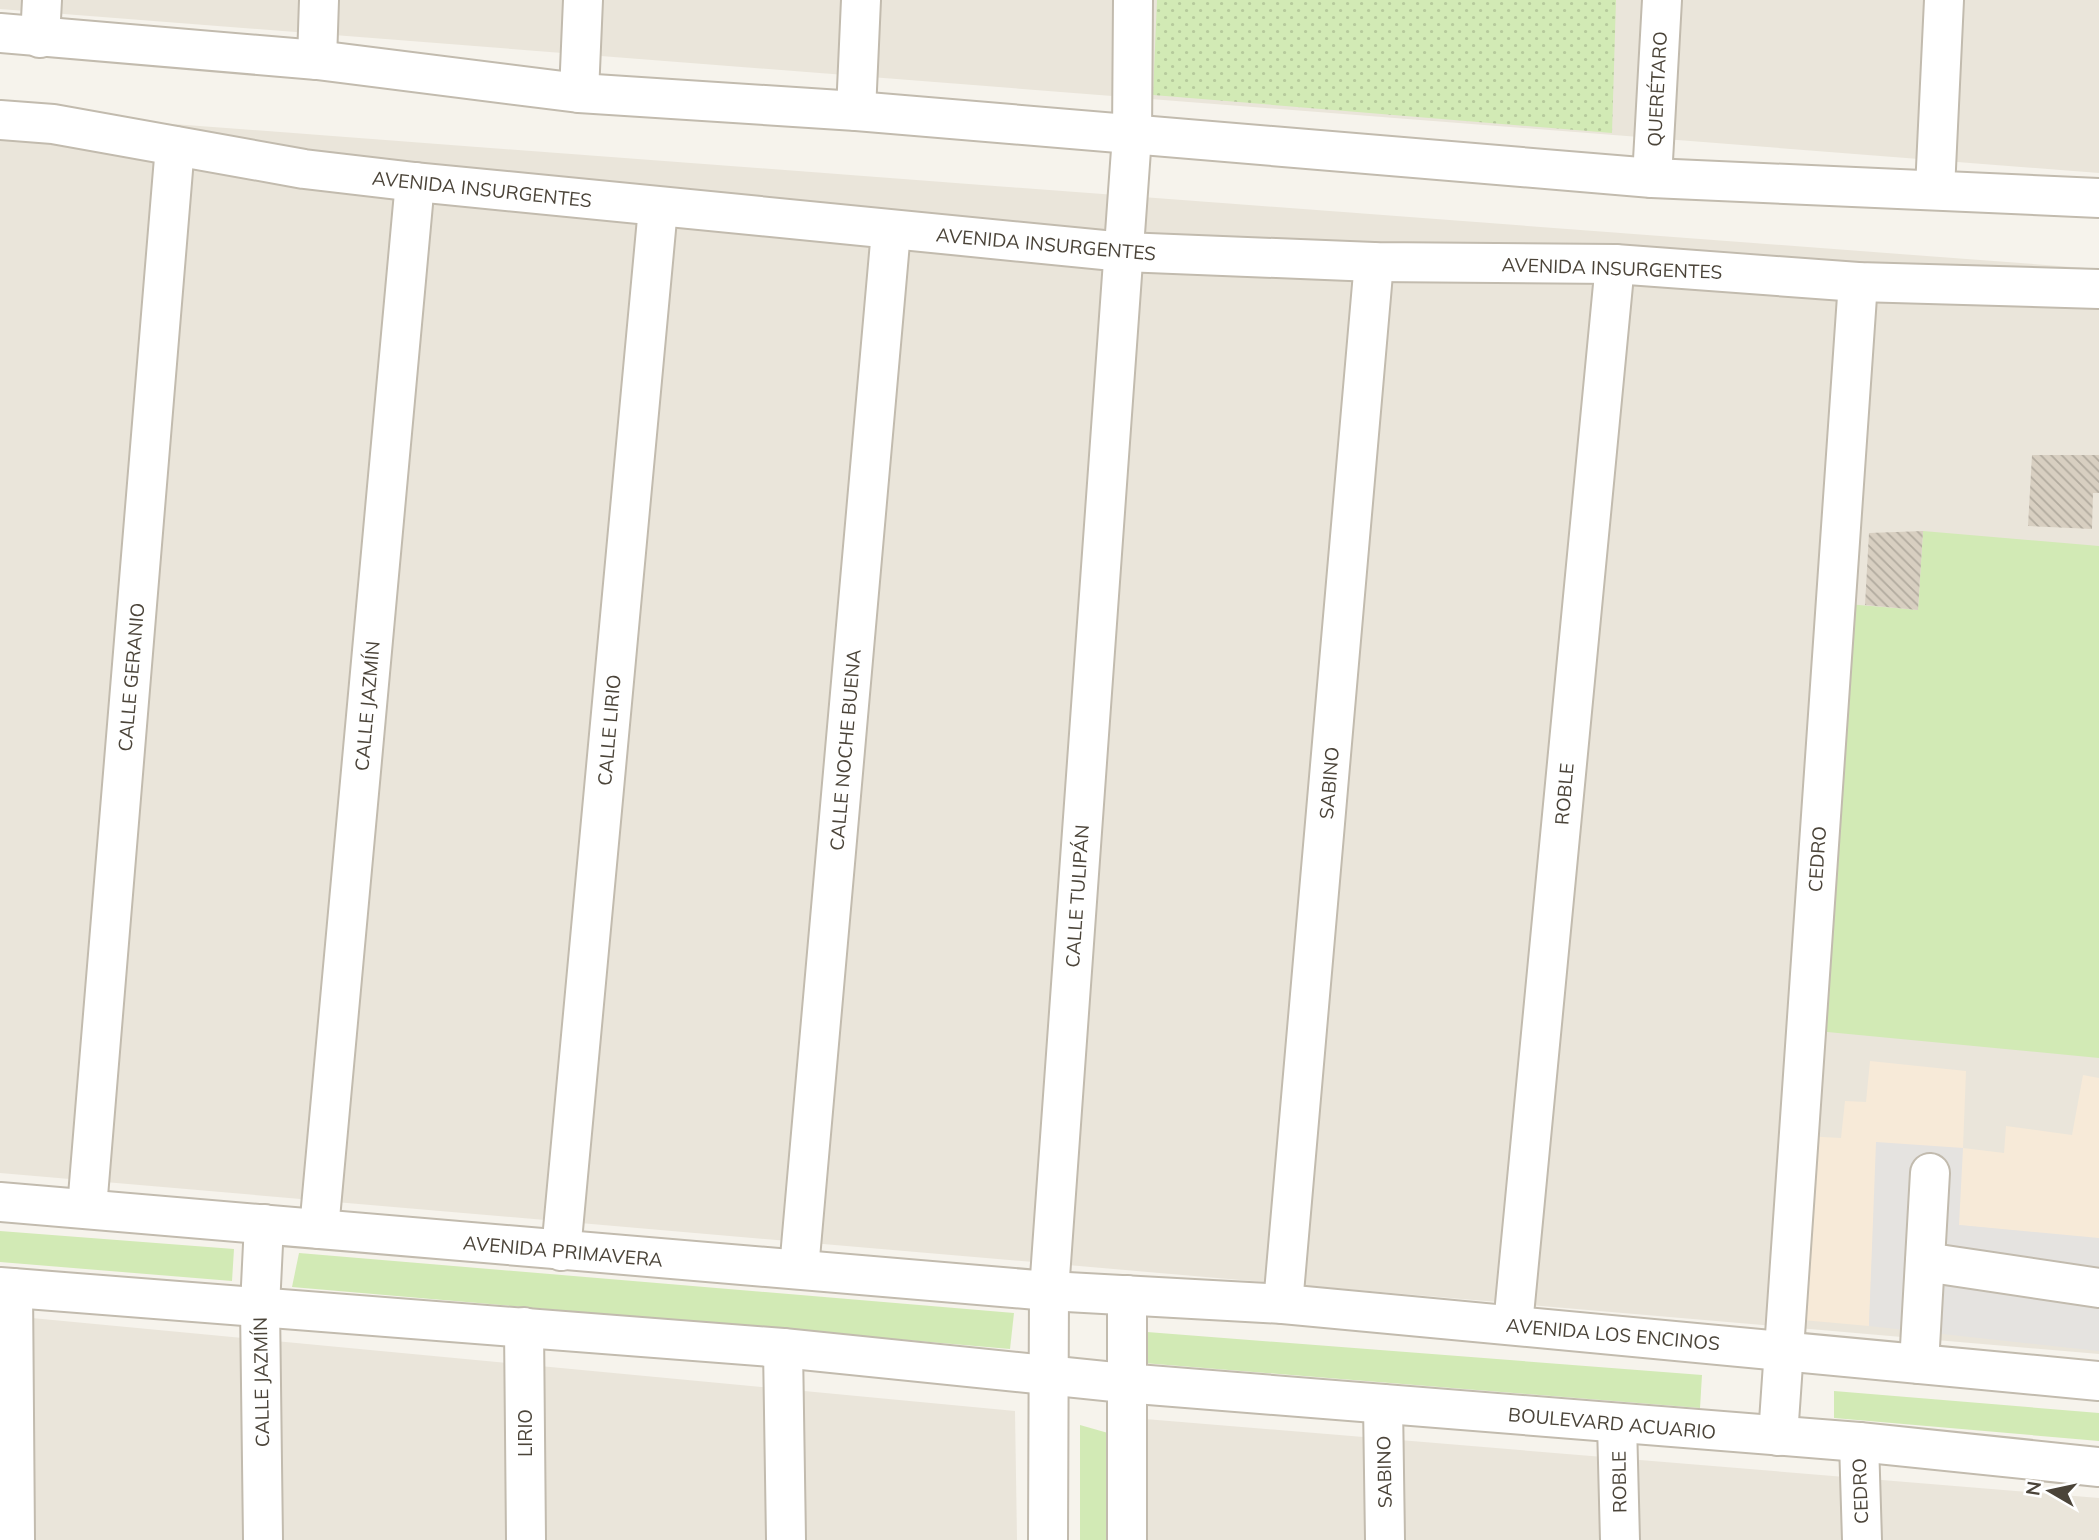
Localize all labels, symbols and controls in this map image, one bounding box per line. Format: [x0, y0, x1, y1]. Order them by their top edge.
street label: QUERÉTARO [1642, 31, 1672, 147]
street label: AVENIDA INSURGENTES [371, 166, 593, 212]
street label: AVENIDA INSURGENTES [935, 222, 1157, 266]
street label: AVENIDA INSURGENTES [1501, 252, 1723, 284]
street label: CALLE GERANIO [113, 602, 149, 752]
street label: CALLE JAZMÍN [349, 640, 385, 772]
street label: CALLE NOCHE BUENA [824, 648, 866, 852]
street label: CALLE LIRIO [592, 673, 626, 787]
street label: SABINO [1314, 746, 1344, 820]
street label: ROBLE [1549, 762, 1579, 826]
street label: CALLE TULIPÁN [1060, 824, 1094, 968]
street label: CEDRO [1803, 825, 1831, 893]
street label: AVENIDA PRIMAVERA [462, 1230, 664, 1272]
street label: AVENIDA LOS ENCINOS [1505, 1313, 1721, 1355]
street label: CALLE JAZMÍN [248, 1317, 274, 1447]
street label: BOULEVARD ACUARIO [1507, 1402, 1717, 1444]
street label: LIRIO [513, 1409, 537, 1457]
street label: SABINO [1371, 1436, 1397, 1508]
street label: ROBLE [1606, 1451, 1632, 1513]
north arrow [2015, 1456, 2085, 1526]
street label: CEDRO [1847, 1458, 1873, 1524]
text: N [2020, 1479, 2046, 1497]

